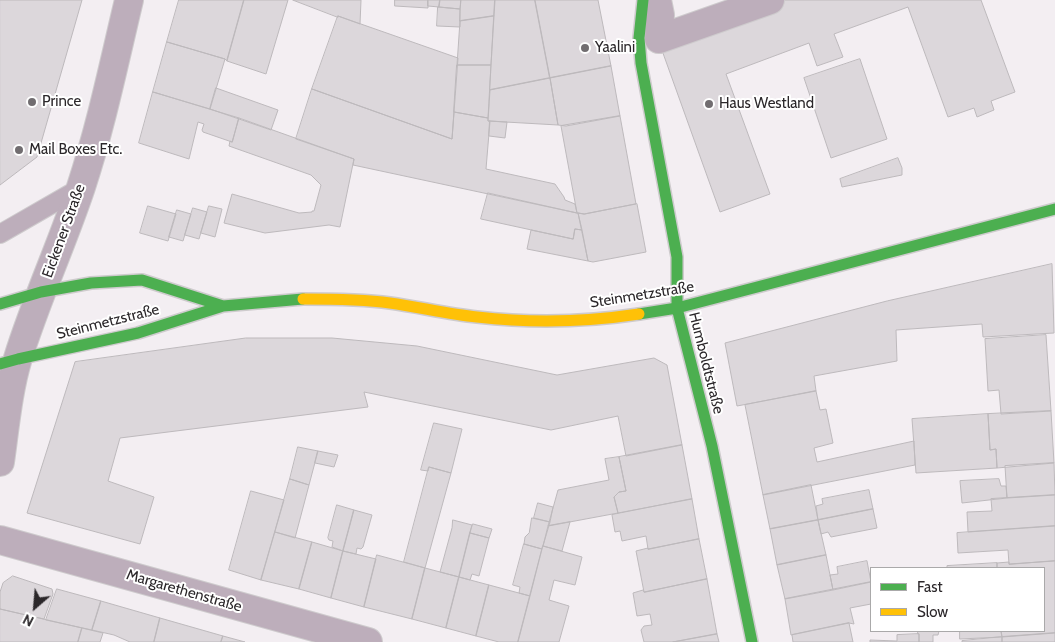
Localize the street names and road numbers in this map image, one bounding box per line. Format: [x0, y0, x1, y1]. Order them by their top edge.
street label: Eickener Straße [39, 182, 89, 280]
street label: Steinmetzstraße [589, 278, 695, 312]
street label: Steinmetzstraße [55, 301, 161, 343]
street label: Humboldtstraße [685, 310, 727, 416]
street label: Margarethenstraße [124, 566, 244, 616]

